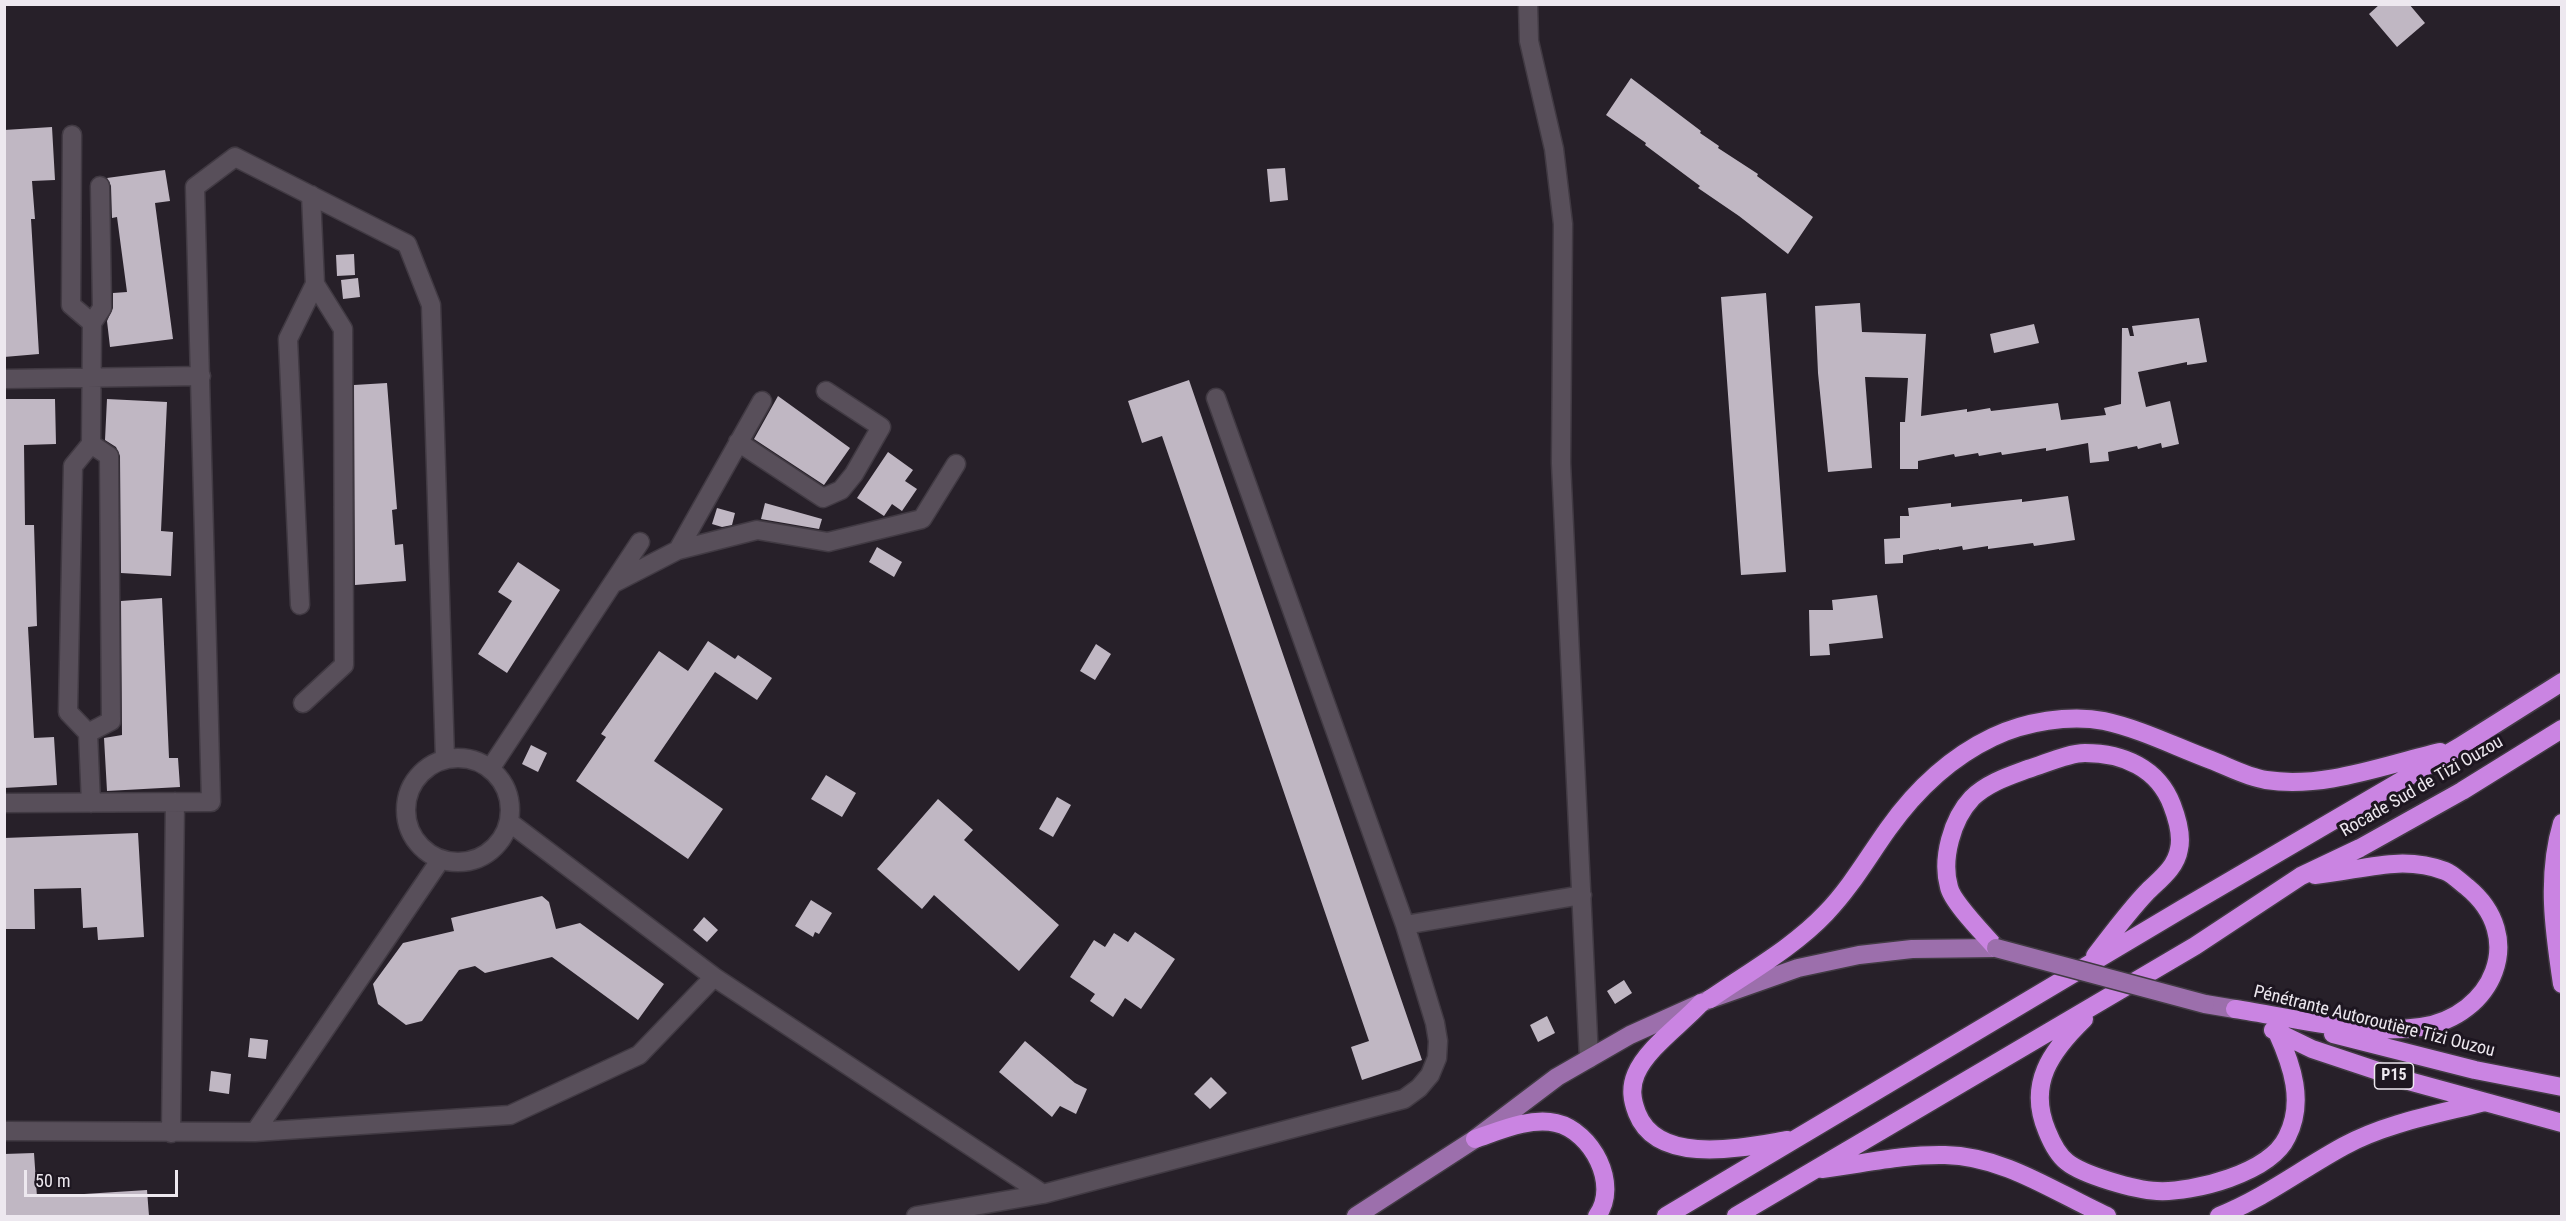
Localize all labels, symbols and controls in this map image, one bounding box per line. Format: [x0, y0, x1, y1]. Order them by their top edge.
street label: Rocade Sud de Tizi Ouzou [2337, 732, 2507, 842]
street label: Pénétrante Autoroutière Tizi Ouzou [2251, 982, 2497, 1062]
road number: P15 [2374, 1063, 2414, 1089]
scale bar [27, 1158, 182, 1196]
text: 50 m [35, 1170, 70, 1191]

